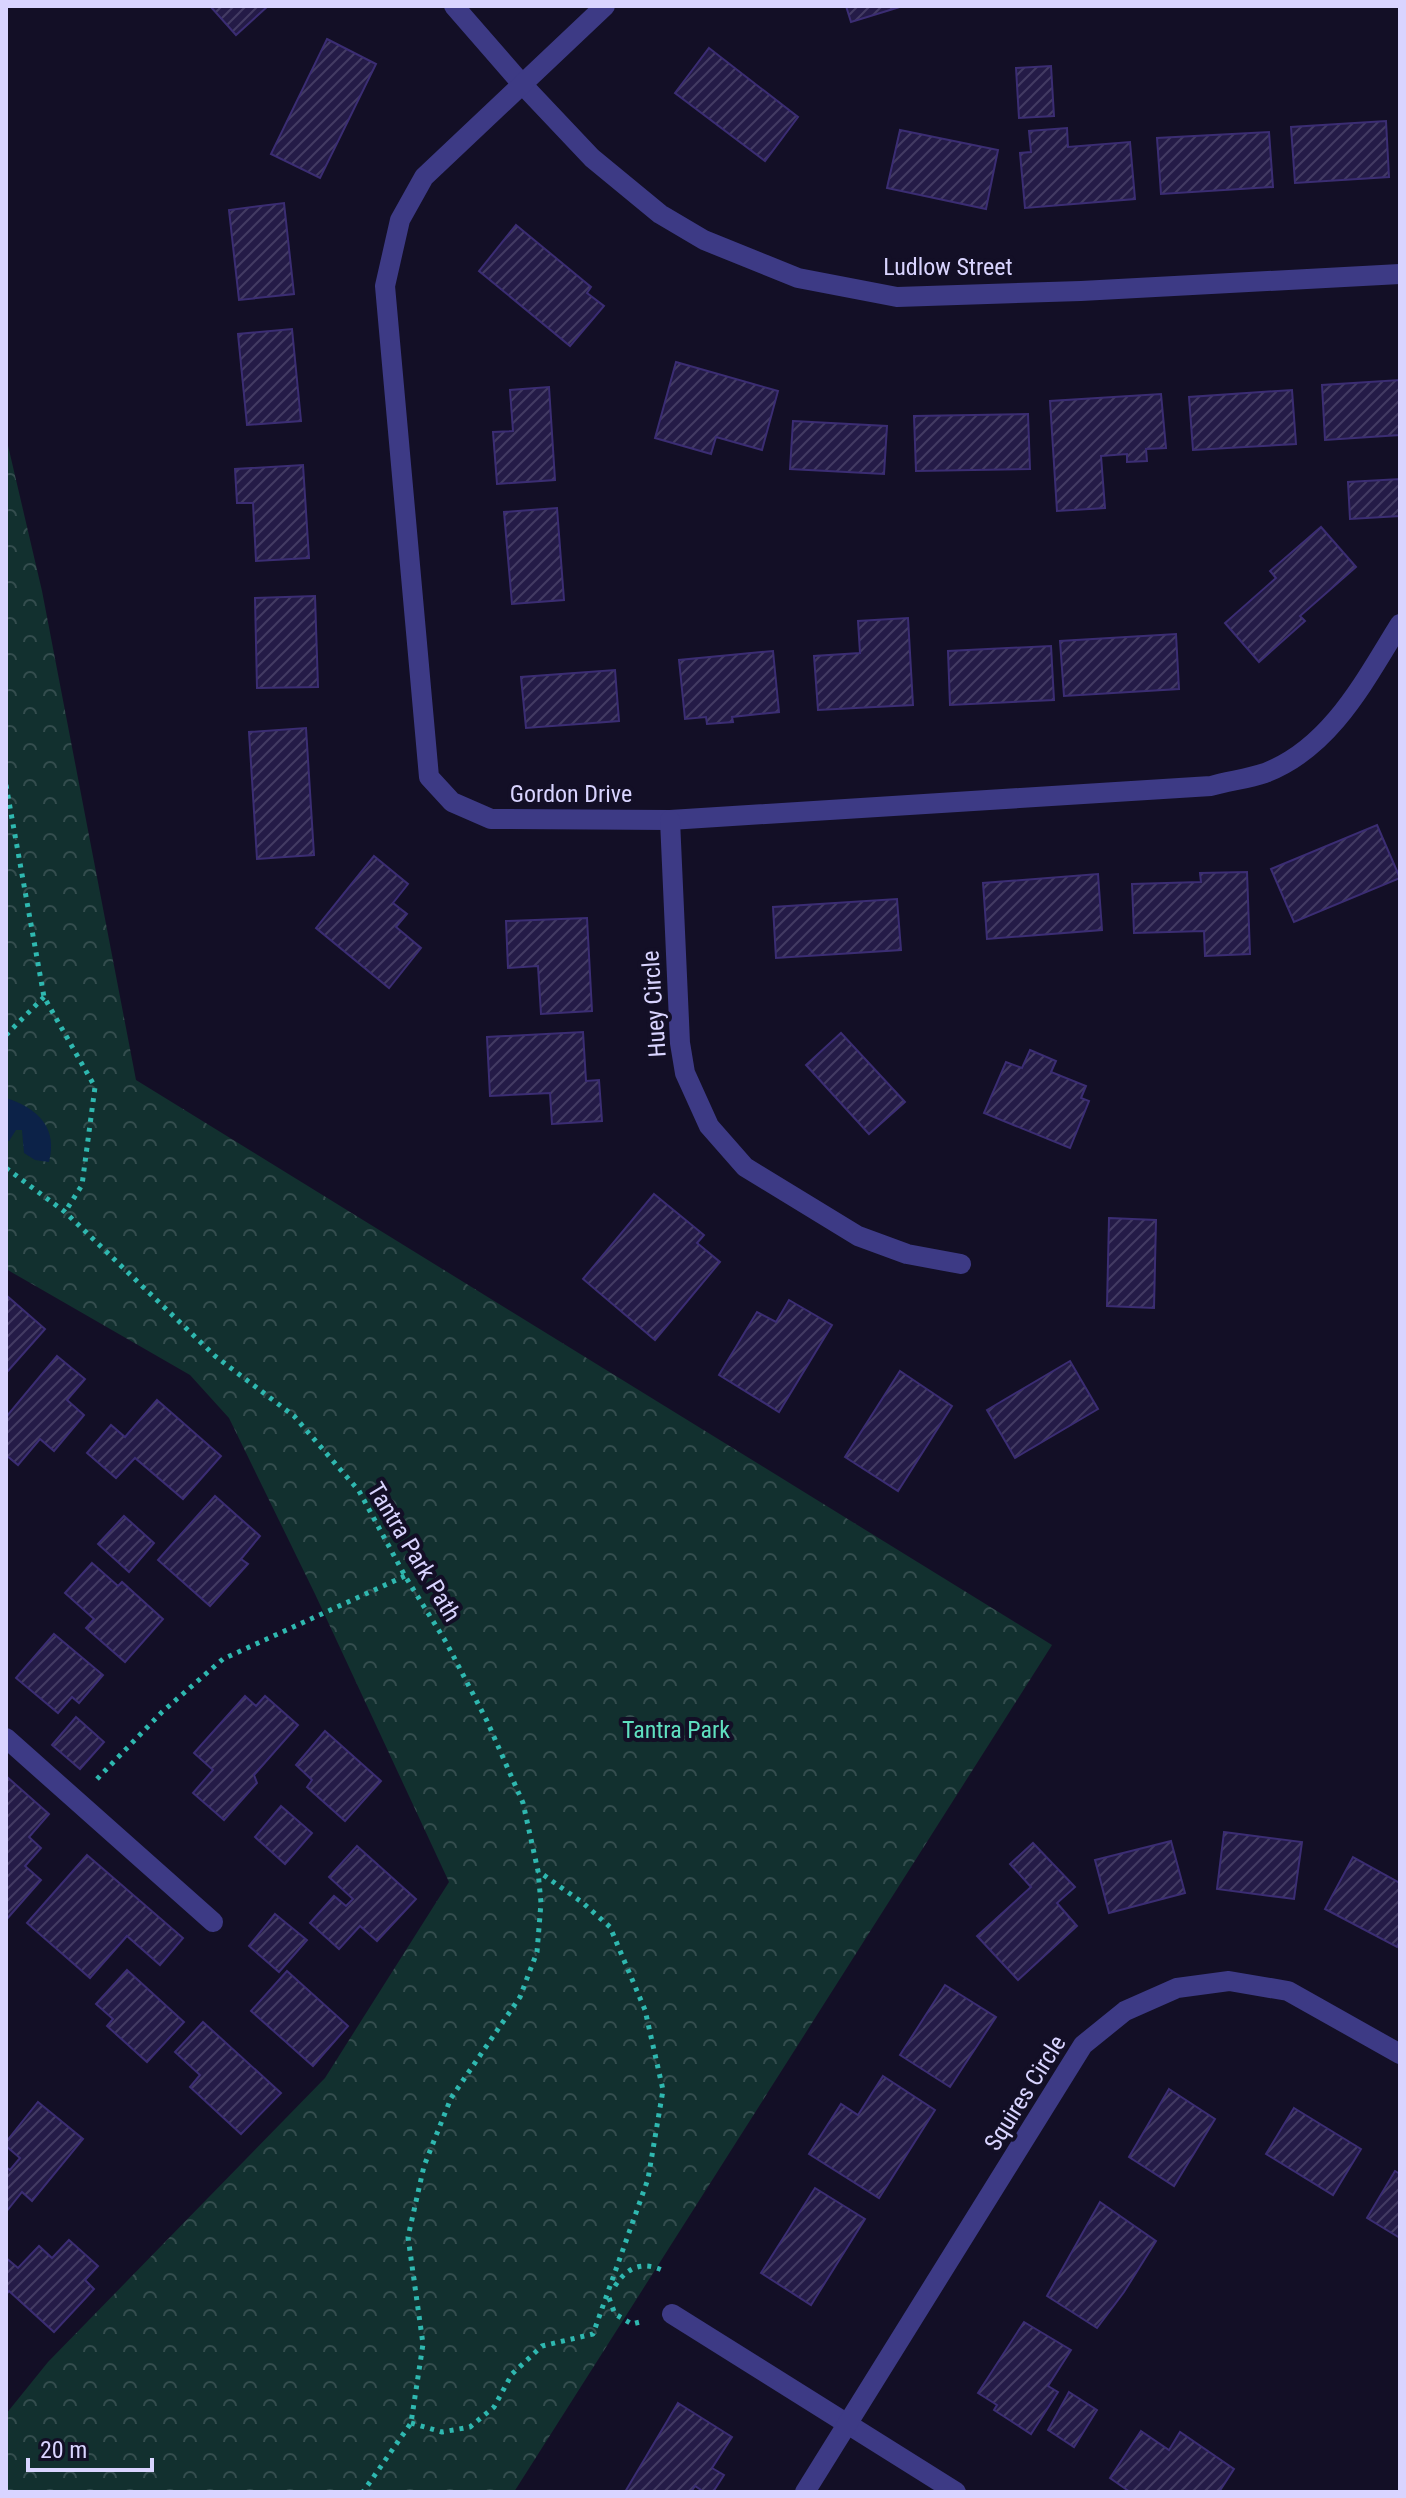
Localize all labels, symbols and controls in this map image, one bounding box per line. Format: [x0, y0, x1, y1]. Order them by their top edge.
street label: Ludlow Street [883, 253, 1013, 281]
street label: Gordon Drive [510, 780, 632, 808]
street label: Huey Circle [636, 950, 672, 1058]
street label: Tantra Park Path [362, 1478, 466, 1626]
park label: Tantra Park [622, 1716, 730, 1744]
street label: Squires Circle [979, 2030, 1071, 2156]
scale bar [28, 2422, 152, 2472]
text: 20 m [40, 2436, 87, 2464]

